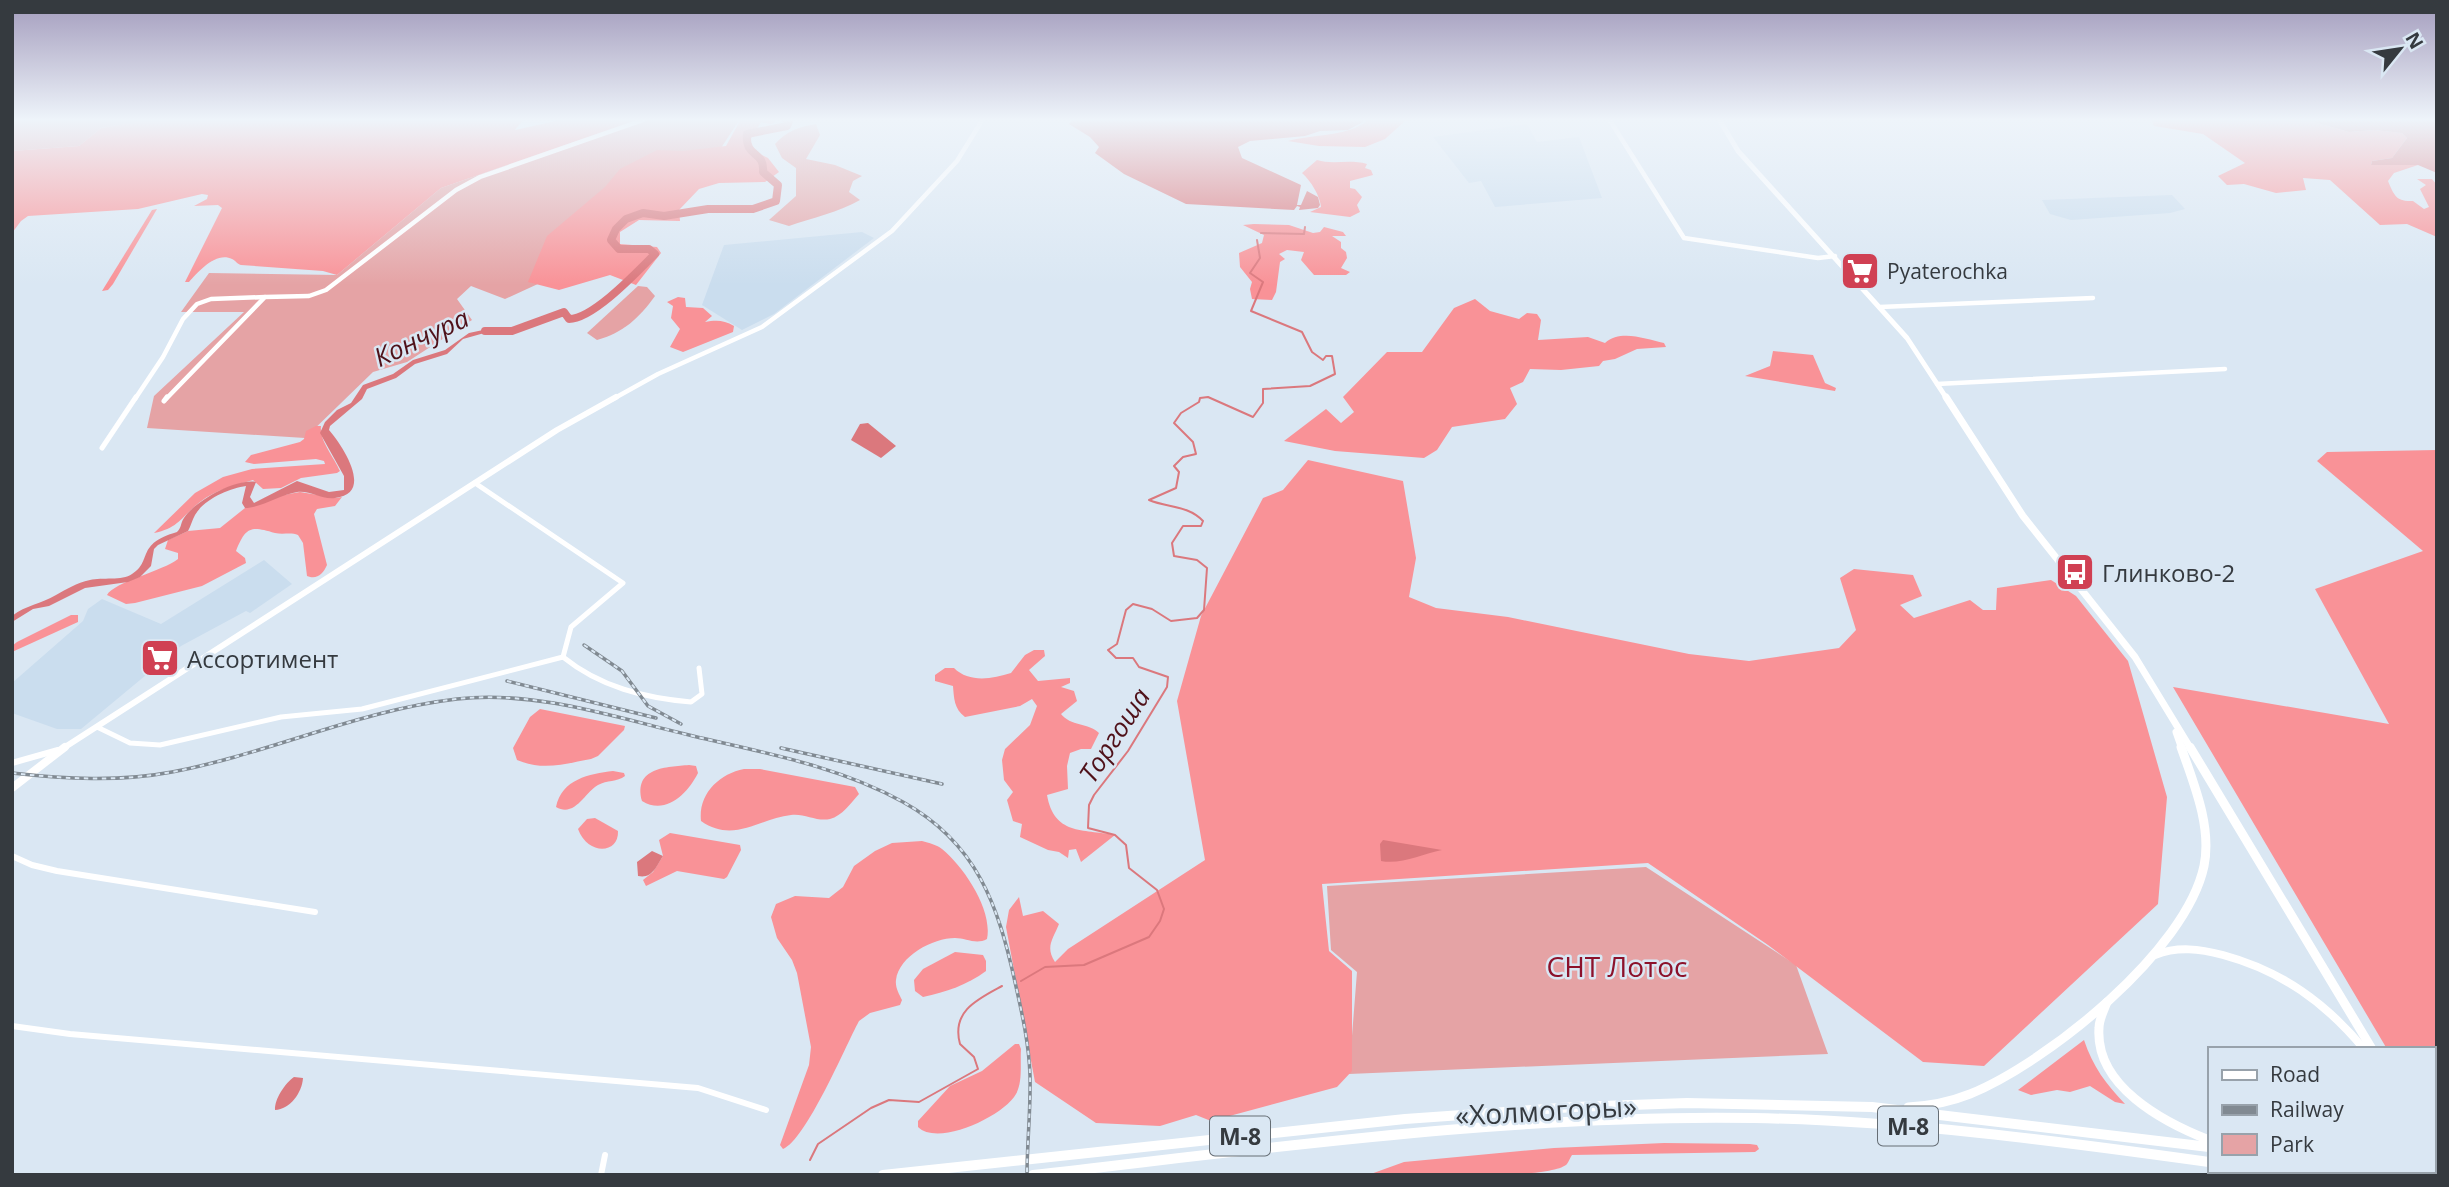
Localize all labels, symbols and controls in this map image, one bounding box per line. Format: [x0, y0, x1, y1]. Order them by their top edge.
north arrow [2365, 14, 2435, 84]
text: N [2400, 27, 2430, 54]
supermarket icon: Pyaterochka [1839, 250, 1881, 292]
place label: Pyaterochka [1887, 257, 2008, 285]
water label: Кончура [368, 299, 475, 375]
bus stop icon: Глинково-2 [2054, 551, 2096, 593]
place label: Глинково-2 [2102, 556, 2235, 589]
supermarket icon: Ассортимент [139, 637, 181, 679]
place label: Ассортимент [187, 642, 338, 675]
water label: Торгоша [1070, 680, 1158, 789]
park label: СНТ Лотос [1547, 947, 1687, 985]
legend [2208, 1047, 2435, 1173]
text: Road [2270, 1060, 2320, 1088]
street label: «Холмогоры» [1454, 1086, 1638, 1134]
text: Railway [2270, 1095, 2344, 1123]
road number: М-8 [1878, 1106, 1938, 1146]
road number: М-8 [1210, 1116, 1270, 1156]
text: Park [2270, 1130, 2314, 1158]

